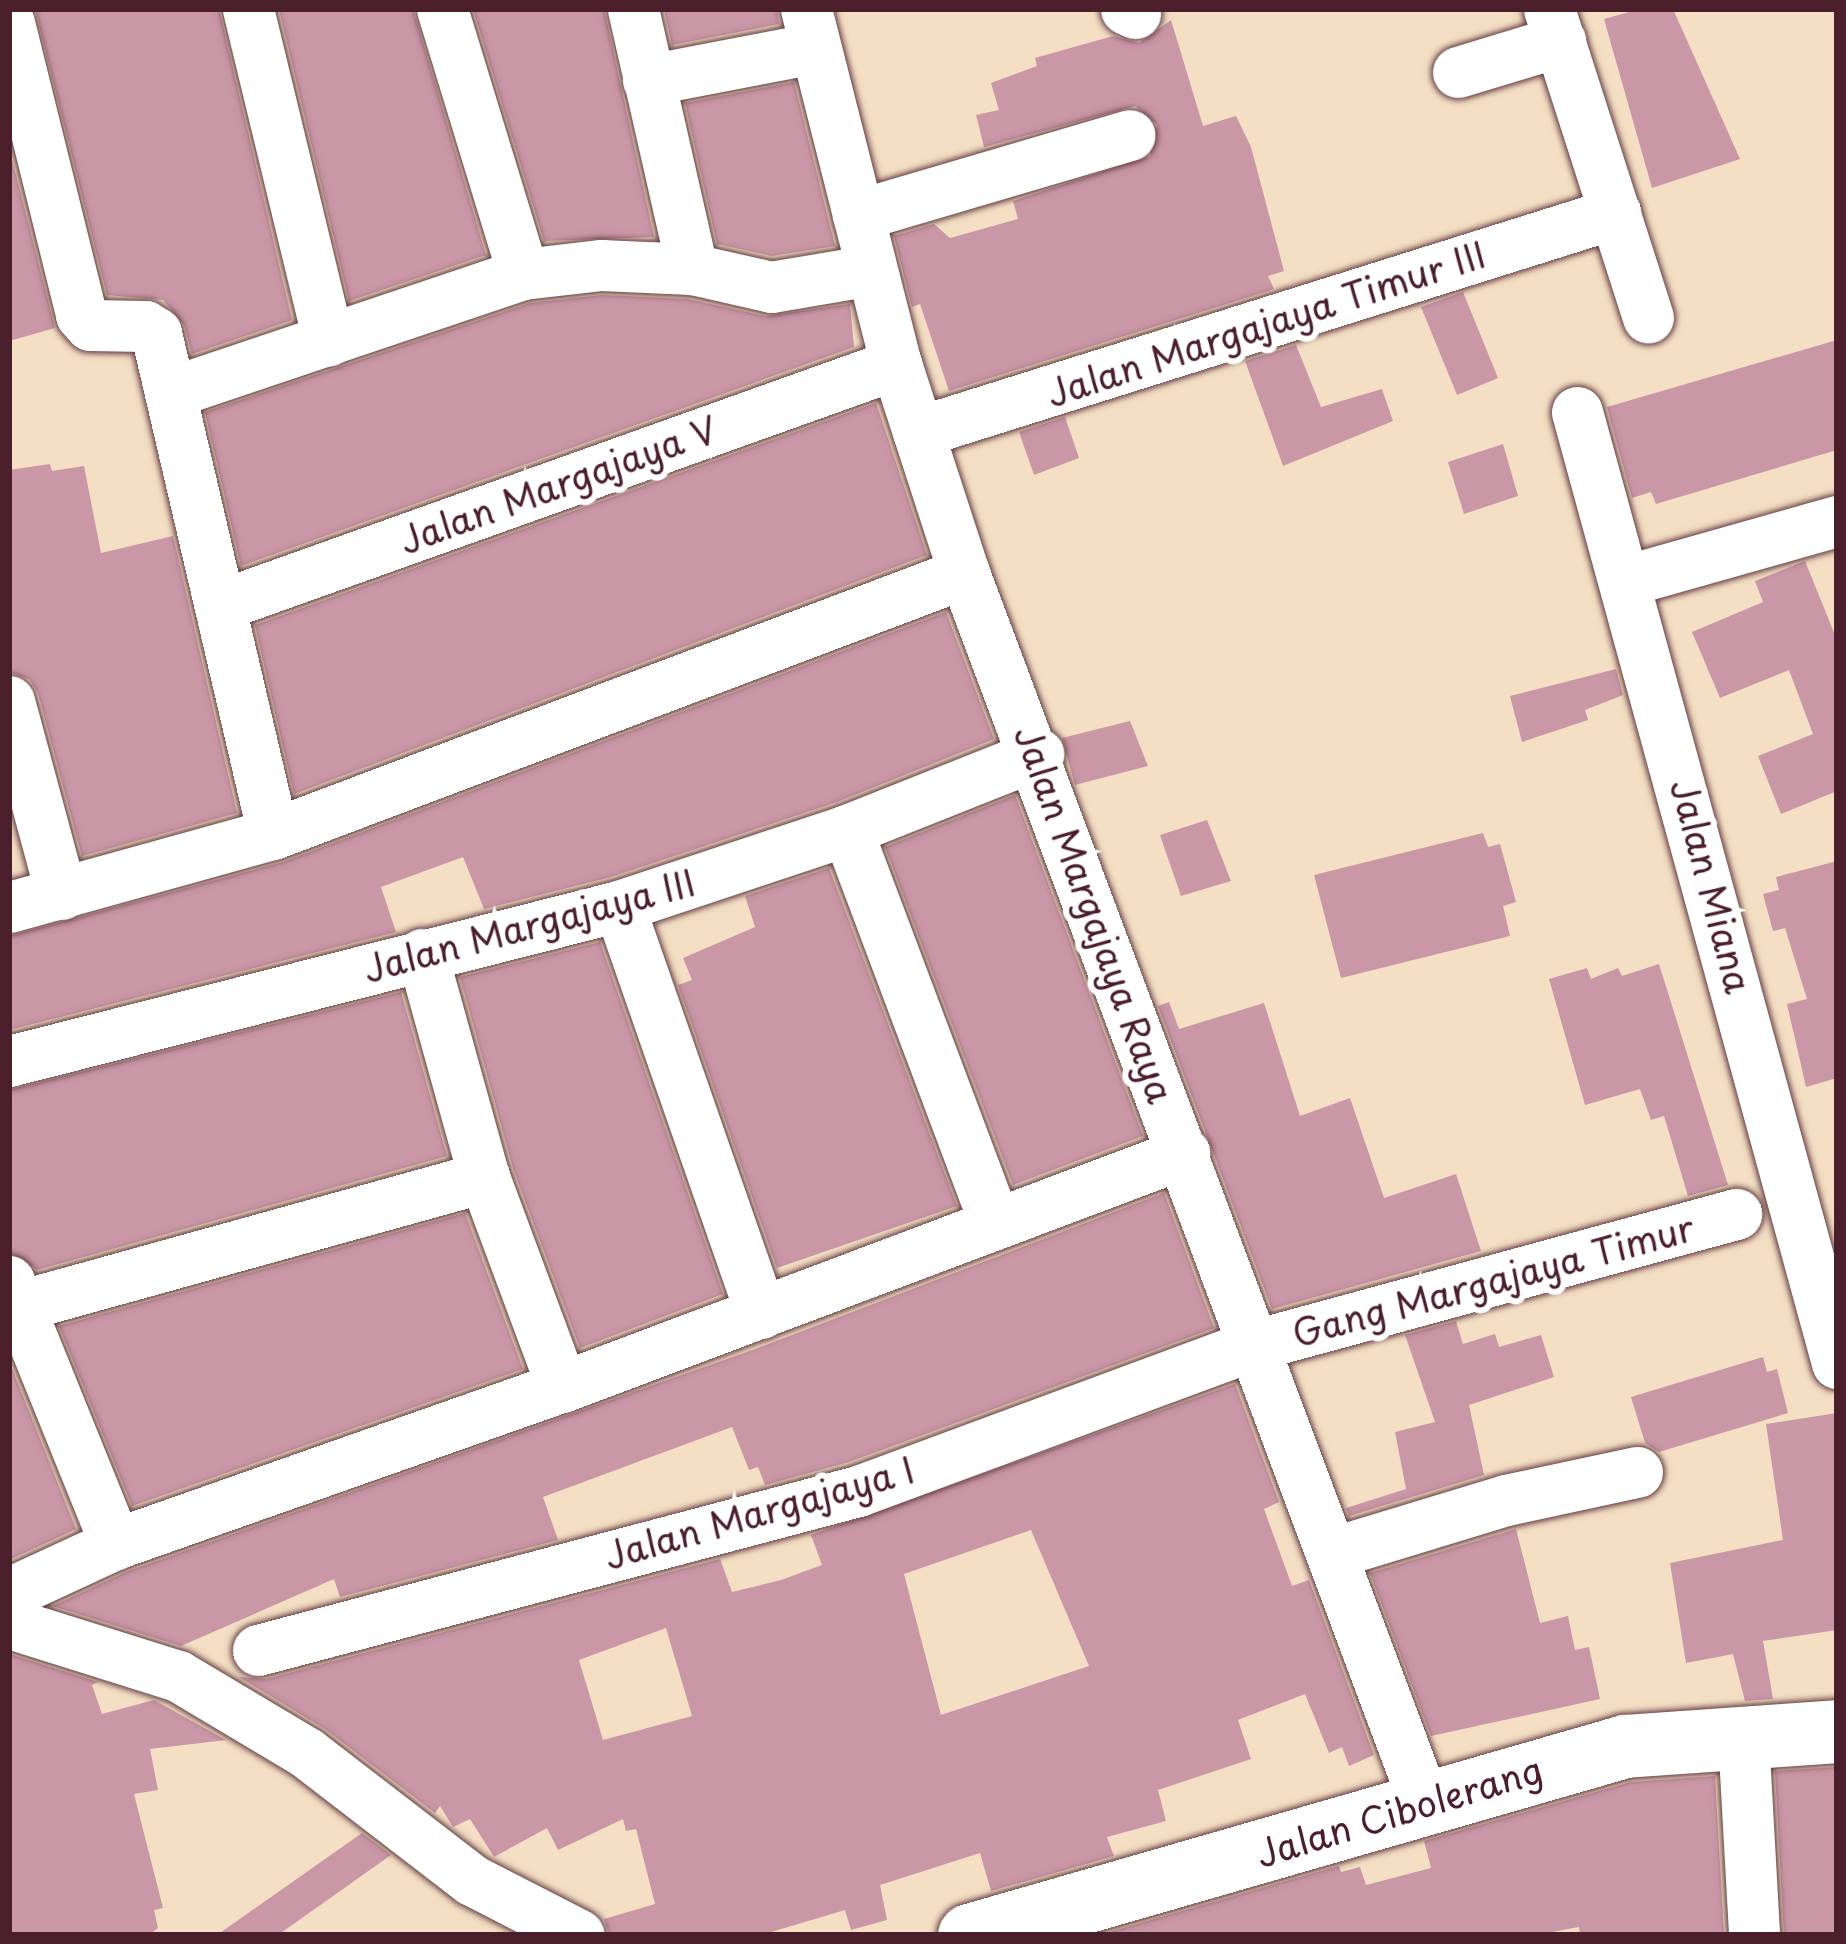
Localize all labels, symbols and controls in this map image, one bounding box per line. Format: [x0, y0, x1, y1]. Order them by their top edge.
street label: Jalan Margajaya Timur III [1041, 231, 1491, 415]
street label: Jalan Margajaya V [392, 406, 724, 562]
street label: Jalan Margajaya Raya [1006, 718, 1184, 1110]
street label: Jalan Miana [1663, 774, 1761, 998]
street label: Jalan Margajaya III [357, 860, 701, 990]
street label: Gang Margajaya Timur [1288, 1206, 1698, 1354]
street label: Jalan Margajaya I [598, 1447, 920, 1577]
street label: Jalan Cibolerang [1251, 1747, 1547, 1875]

